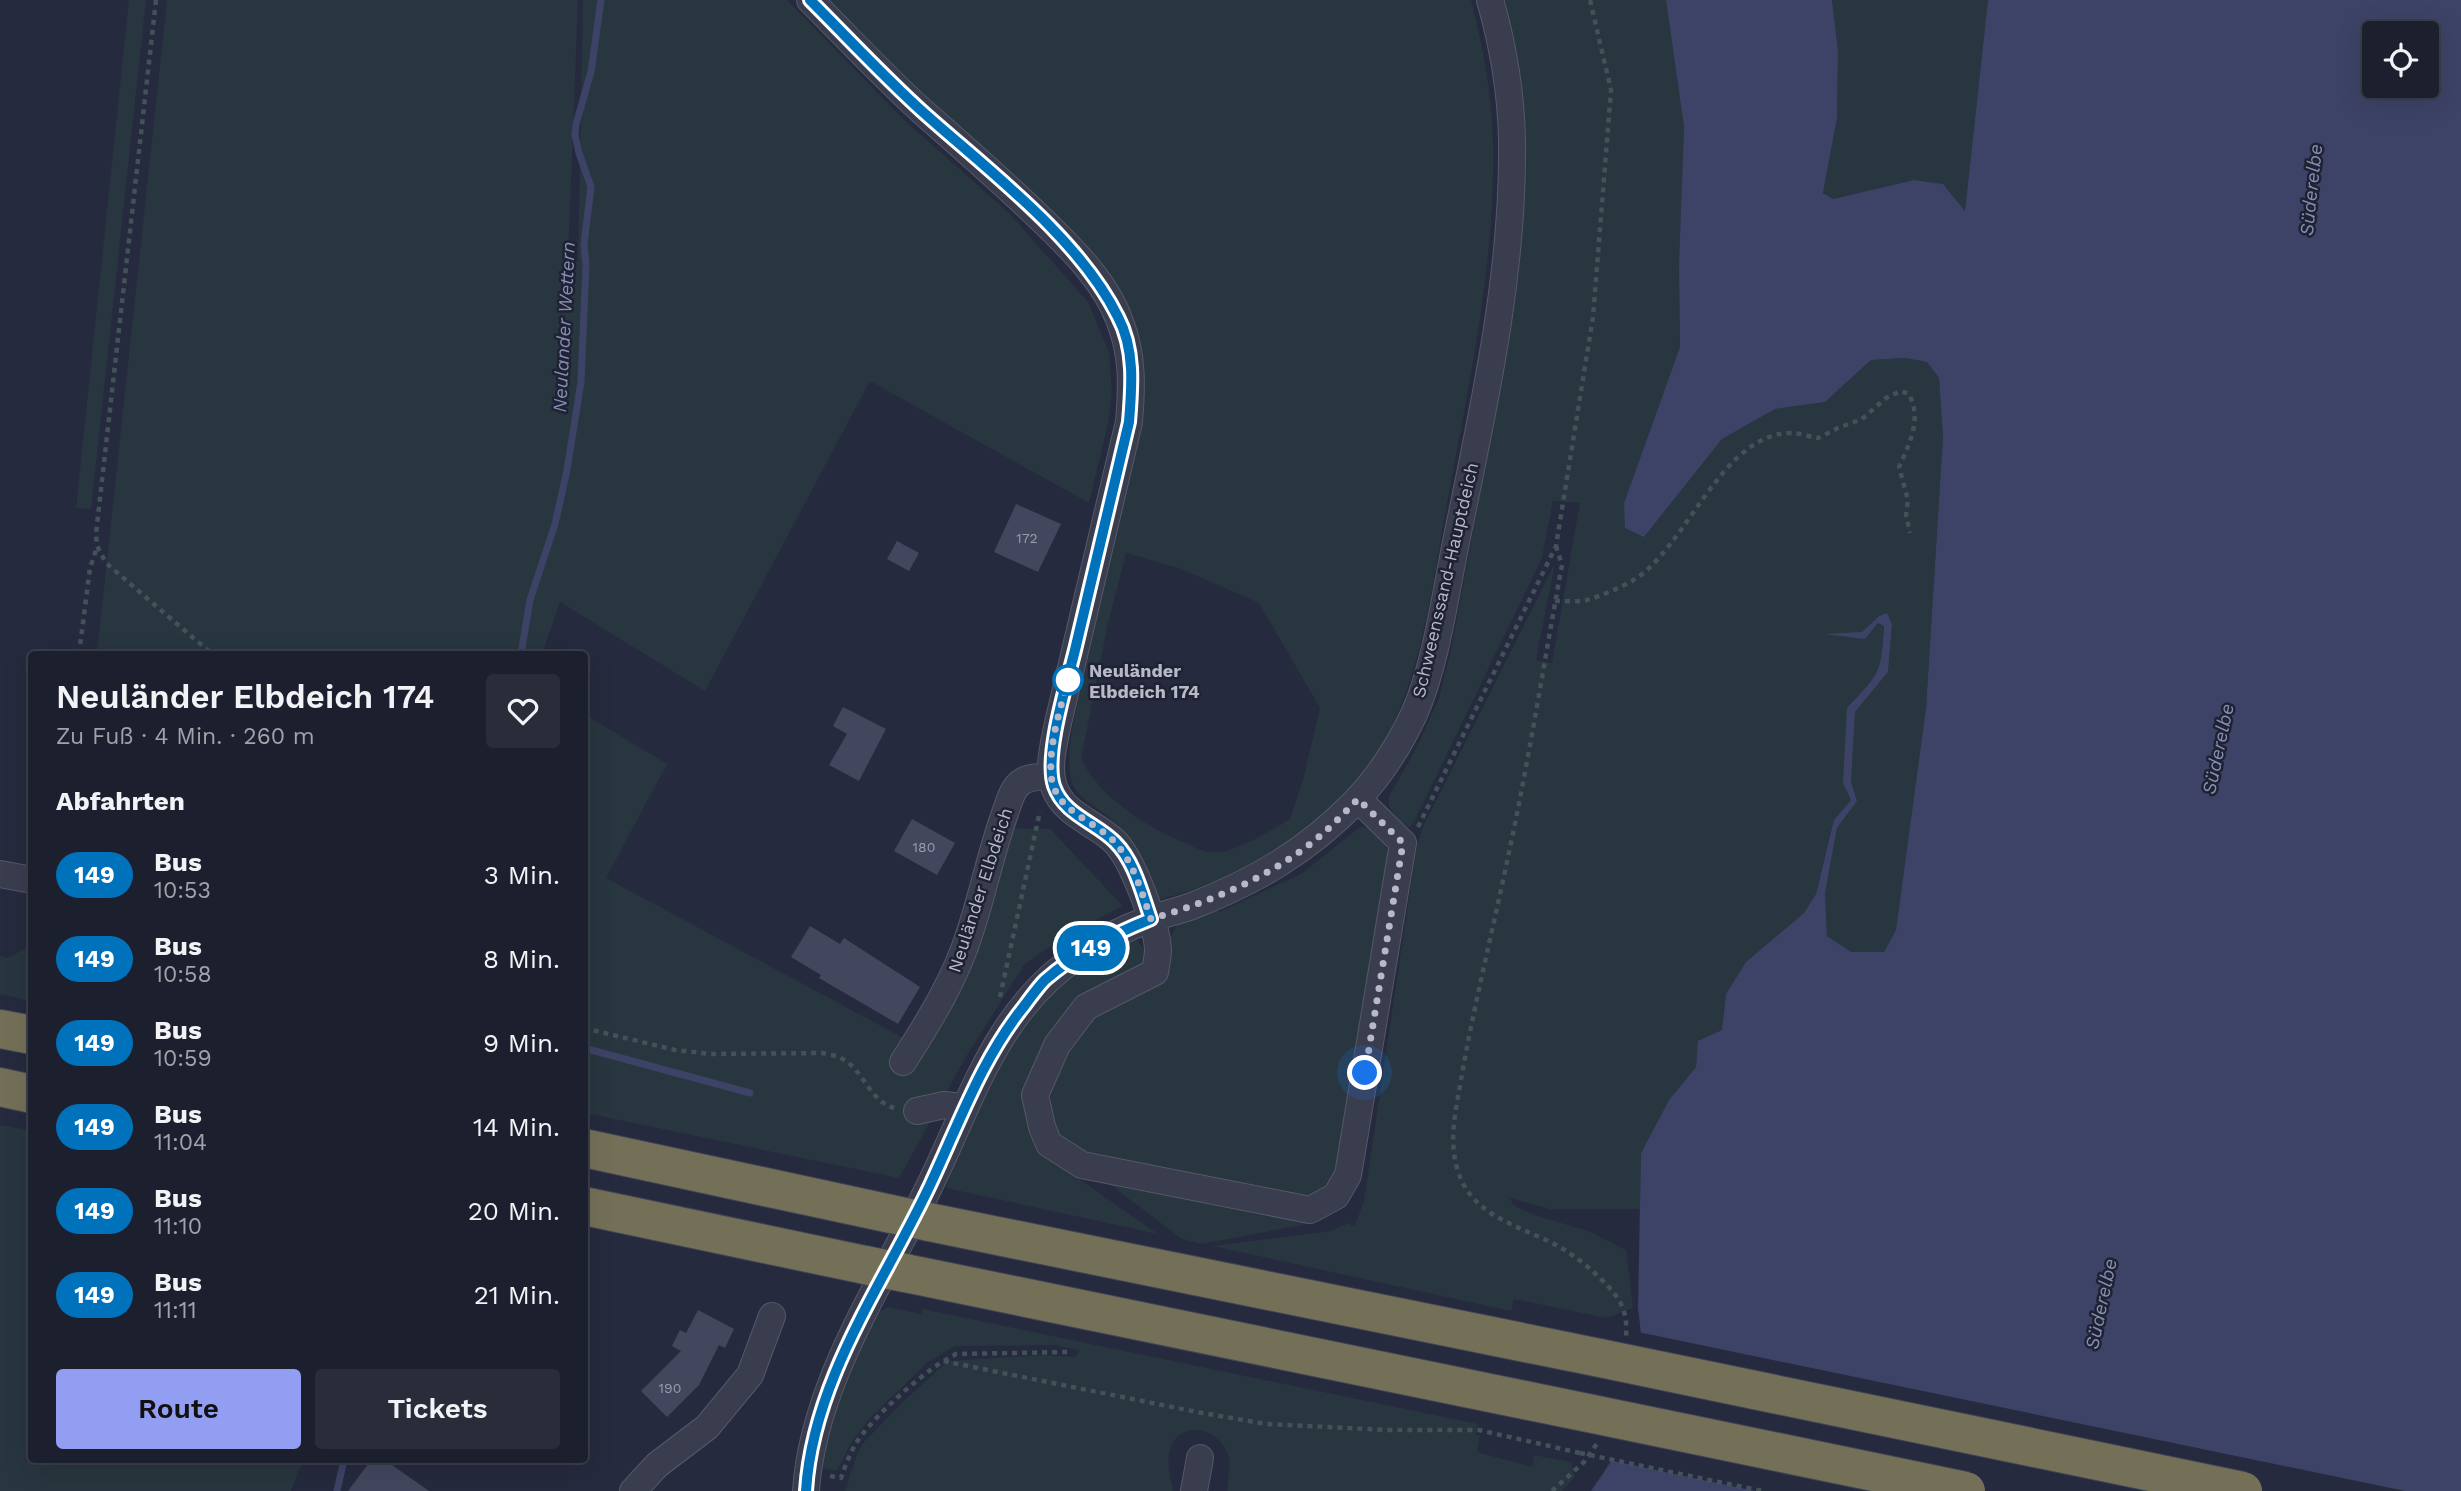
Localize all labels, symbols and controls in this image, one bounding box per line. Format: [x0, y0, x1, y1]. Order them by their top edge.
map controls [2362, 21, 2439, 98]
button: locate [2362, 21, 2439, 98]
water label: Süderelbe [2295, 143, 2327, 237]
water label: Neulander Wettern [548, 241, 580, 413]
street label: Schweenssand-Hauptdeich [1408, 460, 1482, 700]
house number: 172 [1016, 530, 1038, 546]
place label: Neuländer Elbdeich 174 [1089, 660, 1200, 702]
marker: Neuländer Elbdeich 174 [1053, 665, 1083, 695]
button: heart [486, 674, 560, 748]
text: Neuländer Elbdeich 174 [56, 677, 434, 716]
water label: Süderelbe [2197, 701, 2239, 797]
text: Zu Fuß · 4 Min. · 260 m [56, 723, 315, 750]
text: Abfahrten [56, 786, 185, 816]
street label: Neuländer Elbdeich [943, 805, 1017, 975]
house number: 180 [913, 839, 935, 855]
text: Bus [154, 847, 202, 877]
text: 3 Min. [484, 860, 560, 890]
text: 149 [74, 861, 115, 889]
text: 10:53 [154, 877, 211, 904]
line badge: 149 [1051, 925, 1131, 971]
text: Bus [154, 931, 202, 961]
text: 149 [1071, 934, 1111, 962]
text: 8 Min. [483, 944, 560, 974]
text: 149 [74, 945, 115, 973]
text: 10:58 [154, 961, 212, 988]
text: Bus [154, 1015, 202, 1045]
text: 9 Min. [483, 1028, 560, 1058]
text: 149 [74, 1029, 115, 1057]
text: 10:59 [154, 1045, 212, 1072]
your location [1347, 1055, 1382, 1090]
text: Bus [154, 1099, 202, 1129]
text: 14 Min. [473, 1112, 560, 1142]
text: 149 [74, 1113, 115, 1141]
text: 11:04 [154, 1129, 207, 1156]
text: Bus [154, 1183, 202, 1213]
text: 20 Min. [468, 1196, 560, 1226]
text: 149 [74, 1197, 115, 1225]
text: 11:10 [154, 1213, 202, 1240]
water label: Süderelbe [2080, 1256, 2122, 1352]
text: Bus [154, 1267, 202, 1297]
text: 21 Min. [474, 1280, 560, 1310]
text: 149 [74, 1281, 115, 1309]
text: 11:11 [154, 1297, 197, 1324]
button: Route [56, 1369, 301, 1449]
button: Tickets [315, 1369, 560, 1449]
house number: 190 [659, 1380, 681, 1396]

